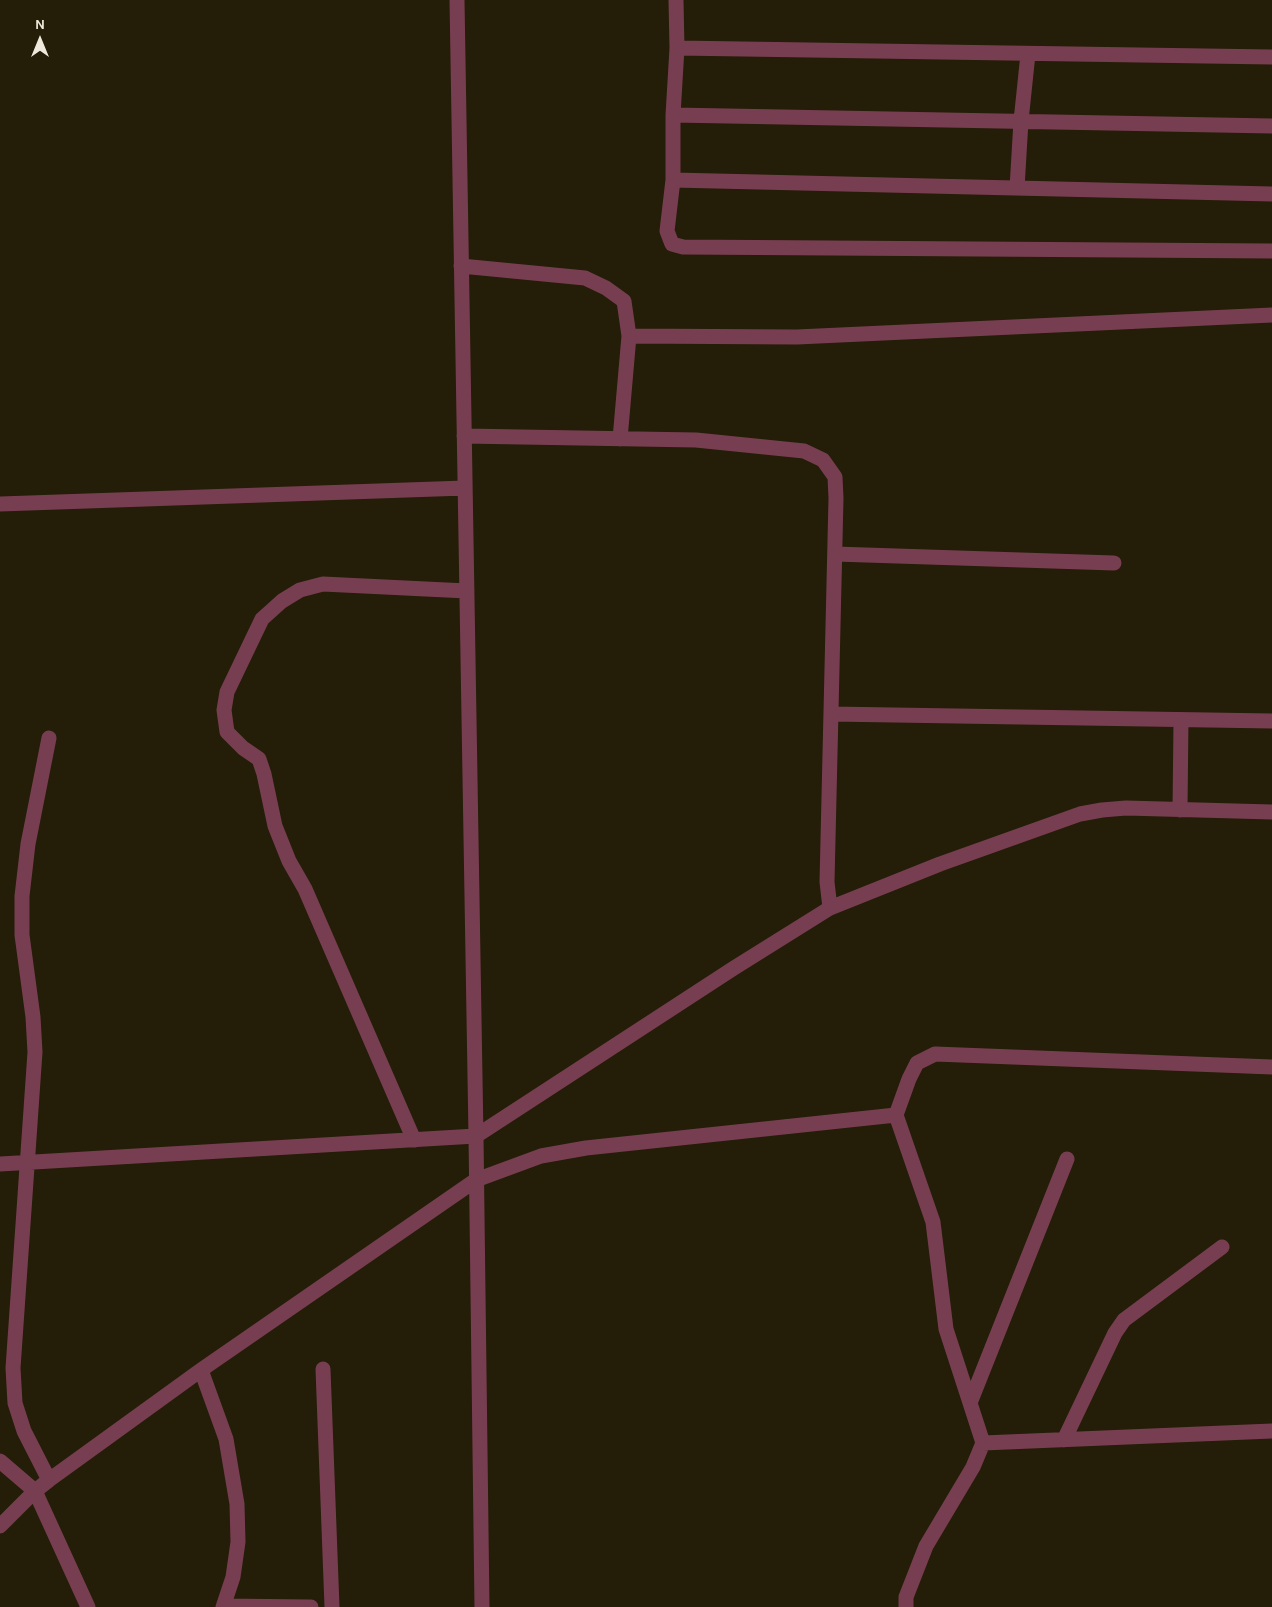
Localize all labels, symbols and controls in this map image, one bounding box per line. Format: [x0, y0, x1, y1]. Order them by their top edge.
north arrow [15, 15, 65, 65]
text: N [35, 16, 45, 33]

